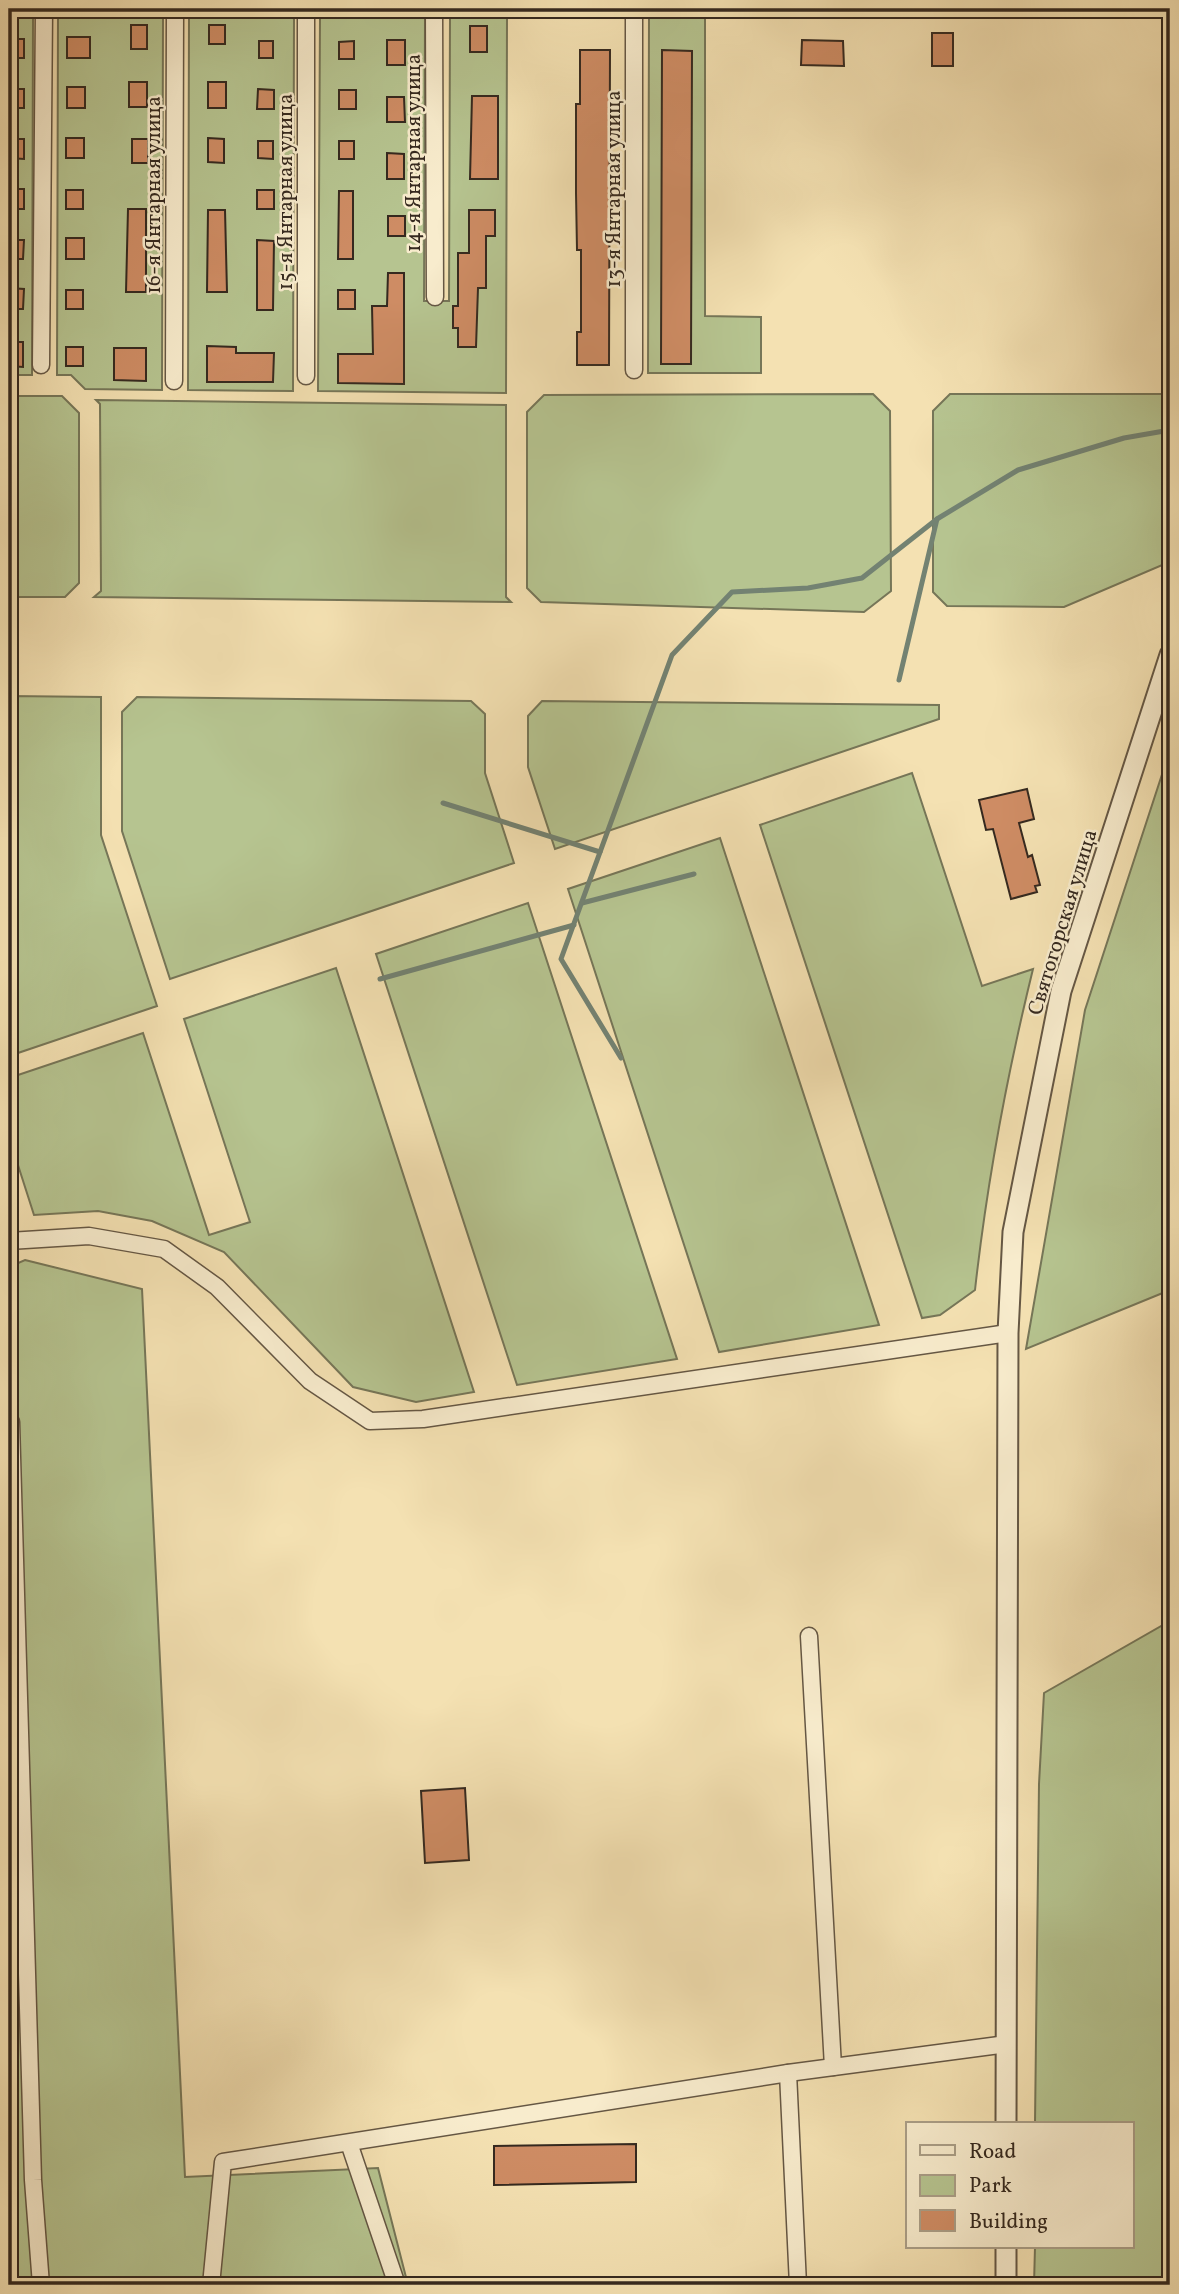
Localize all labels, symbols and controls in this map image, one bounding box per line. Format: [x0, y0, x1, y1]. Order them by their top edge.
street label: 14-я Янтарная улица [400, 54, 429, 252]
street label: 13-я Янтарная улица [600, 90, 629, 288]
street label: 15-я Янтарная улица [272, 93, 301, 291]
street label: 16-я Янтарная улица [140, 96, 169, 294]
street label: Святогорская улица [1021, 826, 1106, 1019]
legend [906, 2122, 1134, 2248]
text: Road [969, 2138, 1016, 2167]
text: Park [969, 2172, 1012, 2201]
text: Building [969, 2208, 1048, 2237]

